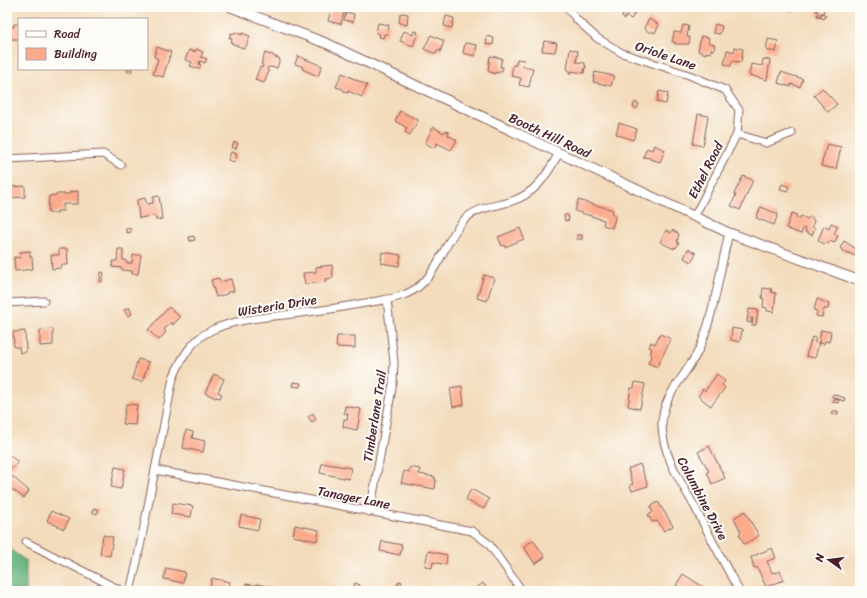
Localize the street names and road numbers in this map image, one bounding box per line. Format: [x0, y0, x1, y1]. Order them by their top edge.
street label: Oriole Lane [632, 34, 700, 77]
street label: Booth Hill Road [505, 106, 596, 165]
street label: Ethel Road [681, 137, 730, 203]
street label: Wisteria Drive [236, 288, 318, 323]
street label: Timberlane Trail [356, 368, 393, 464]
street label: Columbine Drive [671, 452, 734, 544]
street label: Tanager Lane [315, 479, 393, 516]

